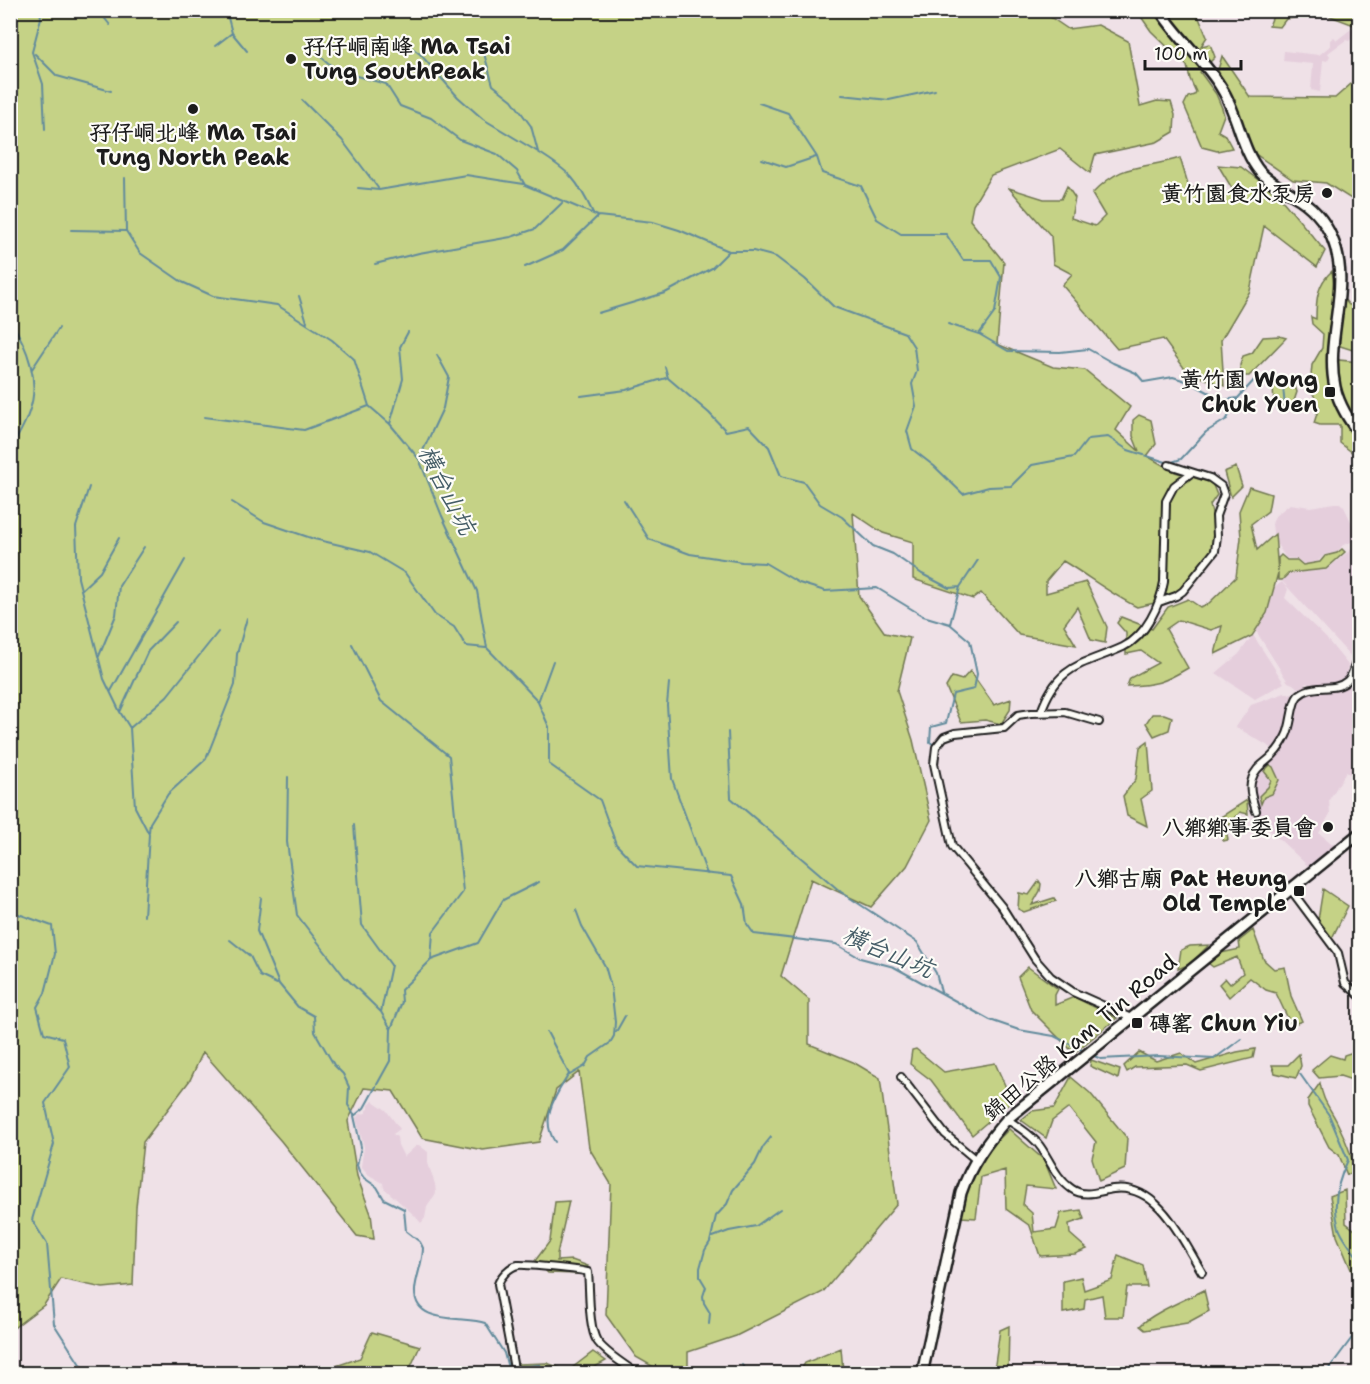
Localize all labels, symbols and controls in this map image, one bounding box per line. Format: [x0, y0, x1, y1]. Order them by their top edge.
place label: 孖仔峒南峰 Ma Tsai Tung SouthPeak [303, 32, 511, 86]
scale bar [1145, 33, 1241, 71]
text: 100 m [1154, 42, 1208, 66]
marker: 孖仔峒南峰 Ma Tsai Tung SouthPeak [284, 52, 298, 66]
marker: 孖仔峒北峰 Ma Tsai Tung North Peak [186, 102, 200, 116]
place label: 孖仔峒北峰 Ma Tsai Tung North Peak [89, 118, 297, 172]
place label: 黃竹園食水泵房 [1161, 179, 1315, 208]
marker: 黃竹園食水泵房 [1320, 186, 1334, 200]
place label: 黃竹園 Wong Chuk Yuen [1180, 365, 1318, 419]
marker: 黃竹園 Wong Chuk Yuen [1323, 385, 1337, 399]
water label: 橫台山坑 [411, 440, 484, 543]
place label: 八鄉鄉事委員會 [1162, 813, 1316, 842]
marker: 八鄉鄉事委員會 [1321, 820, 1335, 834]
place label: 八鄉古廟 Pat Heung Old Temple [1074, 864, 1287, 918]
marker: 八鄉古廟 Pat Heung Old Temple [1292, 884, 1306, 898]
water label: 橫台山坑 [838, 919, 941, 987]
street label: 錦田公路 Kam Tin Road [977, 947, 1183, 1127]
place label: 磚窰 Chun Yiu [1149, 1009, 1298, 1038]
marker: 磚窰 Chun Yiu [1130, 1016, 1144, 1030]

